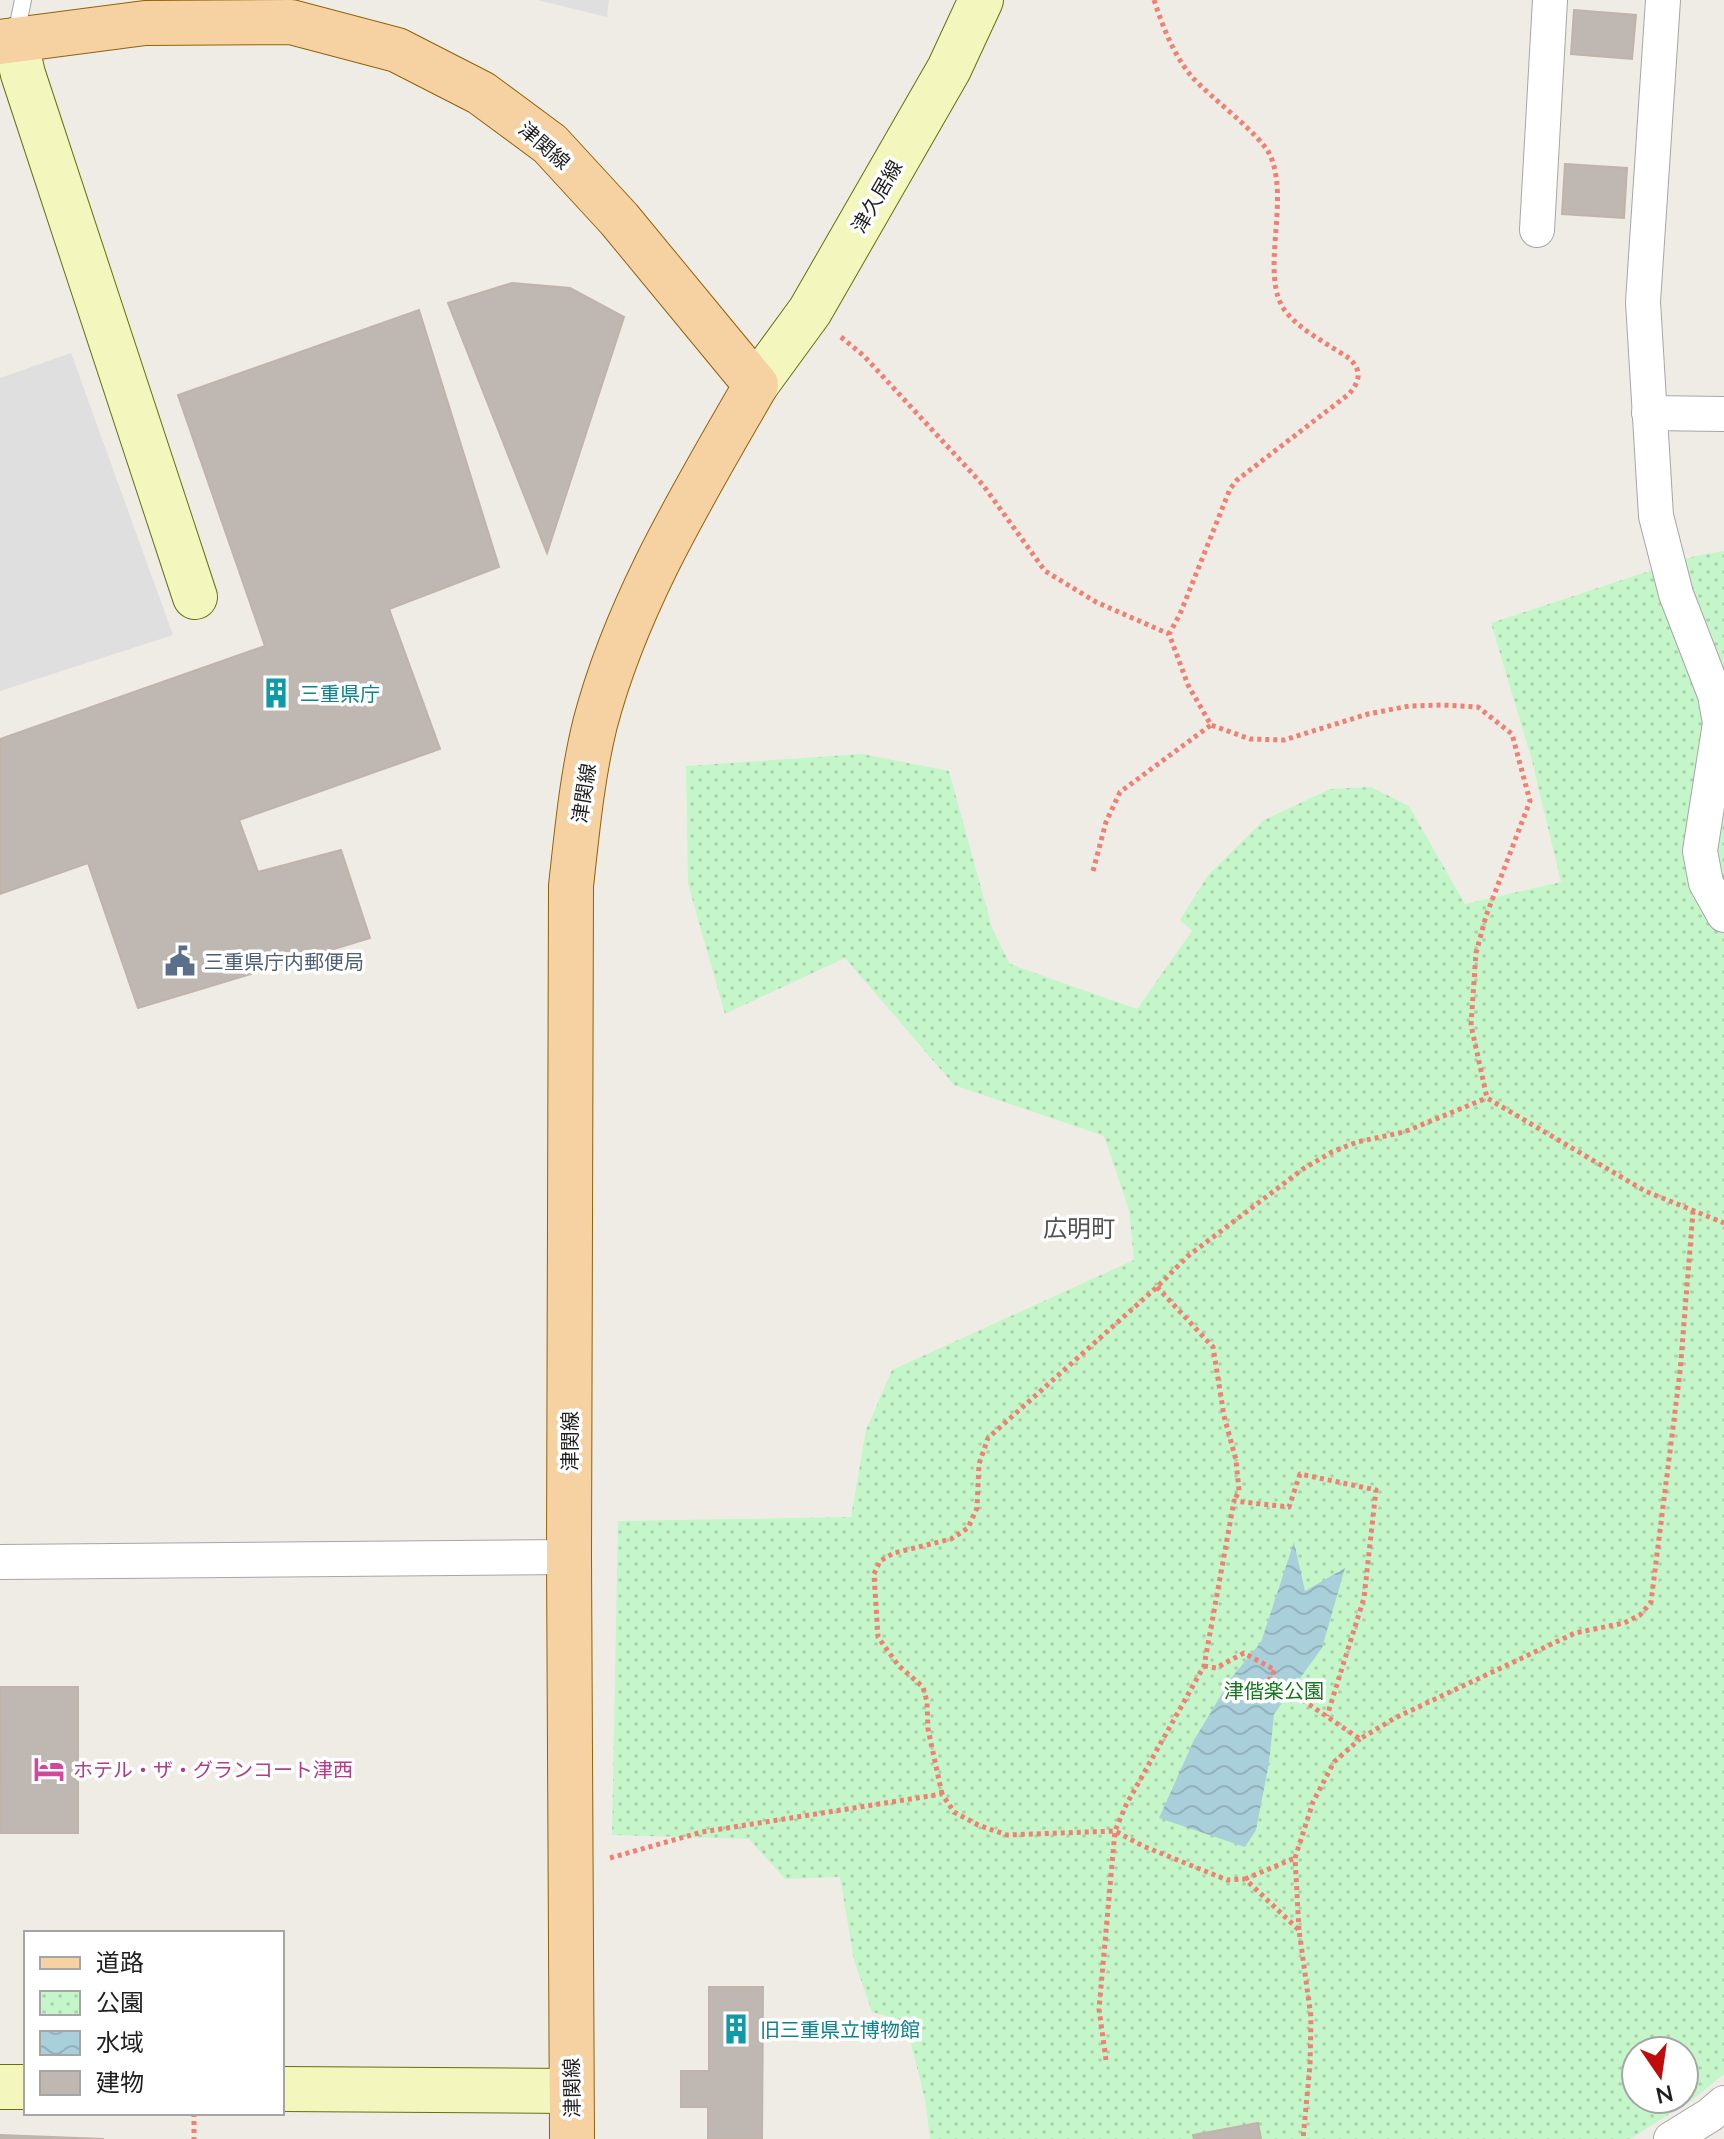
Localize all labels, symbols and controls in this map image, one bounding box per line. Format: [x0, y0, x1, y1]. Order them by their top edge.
street label: 津関線 [514, 116, 576, 174]
street label: 津久居線 [846, 155, 906, 237]
building icon: 三重県庁 [259, 676, 293, 710]
place label: 三重県庁 [300, 681, 380, 705]
street label: 津関線 [566, 761, 600, 825]
public building icon: 三重県庁内郵便局 [163, 944, 197, 978]
place label: 三重県庁内郵便局 [204, 949, 364, 973]
district label: 広明町 [1043, 1213, 1115, 1242]
street label: 津関線 [557, 1411, 581, 1471]
park label: 津偕楽公園 [1224, 1678, 1324, 1702]
hotel icon: ホテル・ザ・グランコート津西 [32, 1752, 66, 1786]
place label: ホテル・ザ・グランコート津西 [73, 1757, 353, 1781]
legend [24, 1931, 284, 2115]
text: 道路 [96, 1947, 144, 1976]
text: 公園 [96, 1987, 144, 2016]
building icon: 旧三重県立博物館 [719, 2012, 753, 2046]
place label: 旧三重県立博物館 [760, 2017, 920, 2041]
text: 水域 [96, 2027, 144, 2056]
north arrow [1620, 2035, 1700, 2115]
street label: 津関線 [558, 2058, 584, 2118]
text: 建物 [96, 2067, 144, 2096]
text: N [1653, 2080, 1676, 2110]

